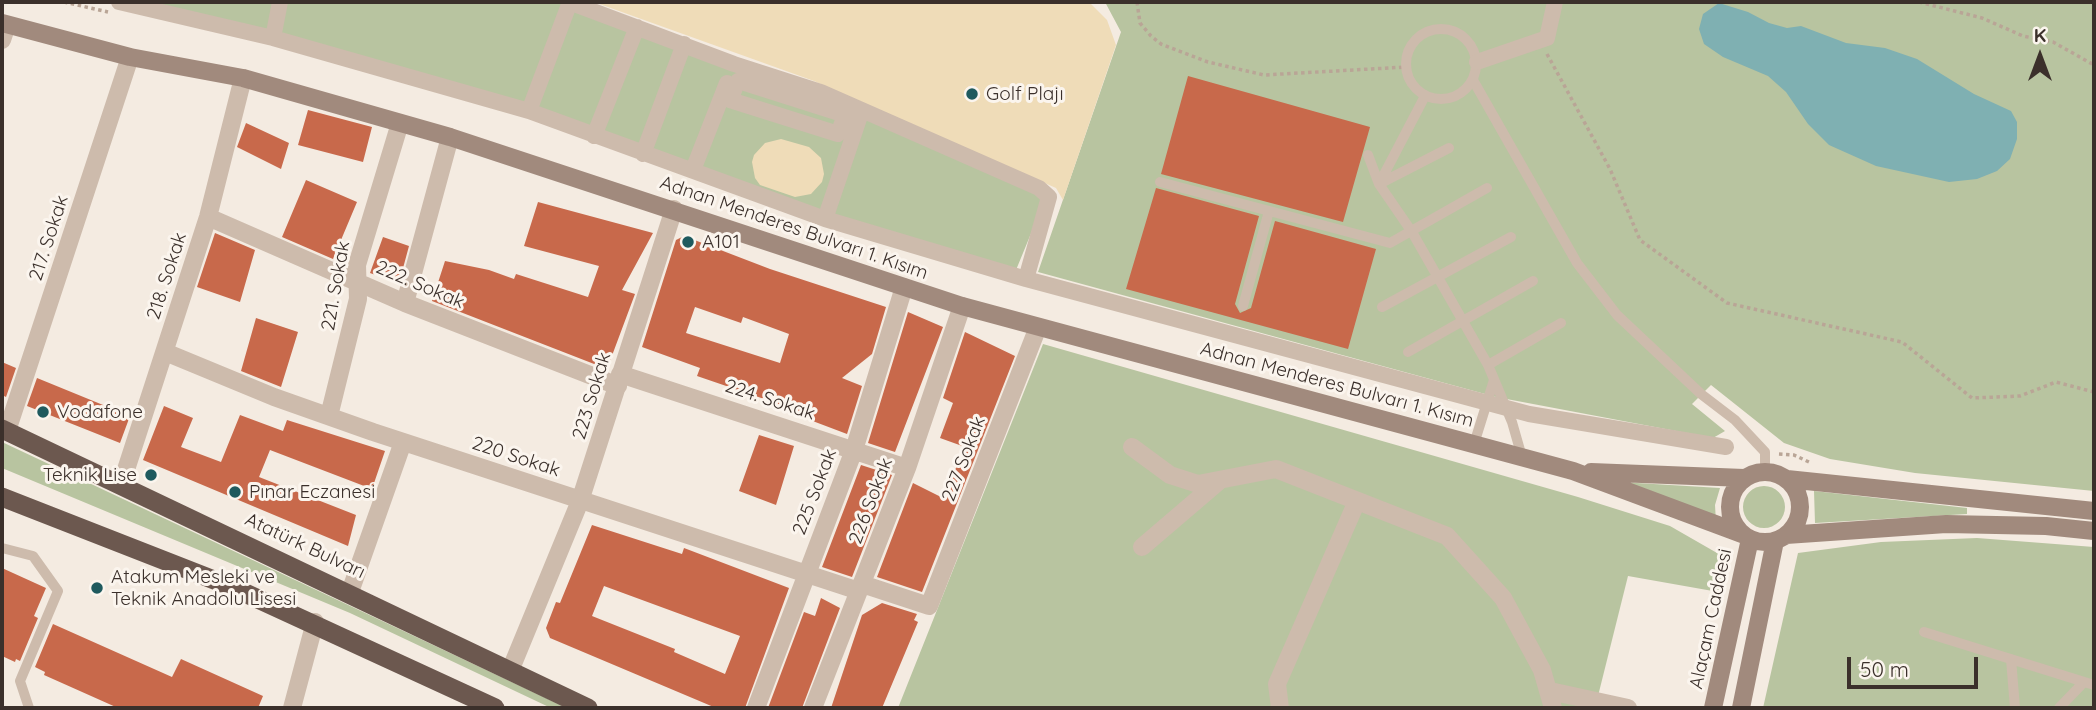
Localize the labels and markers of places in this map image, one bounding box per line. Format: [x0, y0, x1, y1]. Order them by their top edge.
place label: Golf Plajı [986, 83, 1063, 105]
marker: Golf Plajı [964, 86, 980, 102]
place label: A101 [702, 231, 740, 253]
marker: A101 [680, 234, 696, 250]
place label: Vodafone [57, 401, 143, 423]
marker: Vodafone [35, 404, 51, 420]
place label: Teknik Lise [43, 464, 137, 486]
marker: Teknik Lise [143, 467, 159, 483]
place label: Pınar Eczanesi [249, 481, 375, 503]
marker: Pınar Eczanesi [227, 484, 243, 500]
place label: Atakum Mesleki ve Teknik Anadolu Lisesi [111, 566, 296, 610]
marker: Atakum Mesleki ve Teknik Anadolu Lisesi [89, 580, 105, 596]

